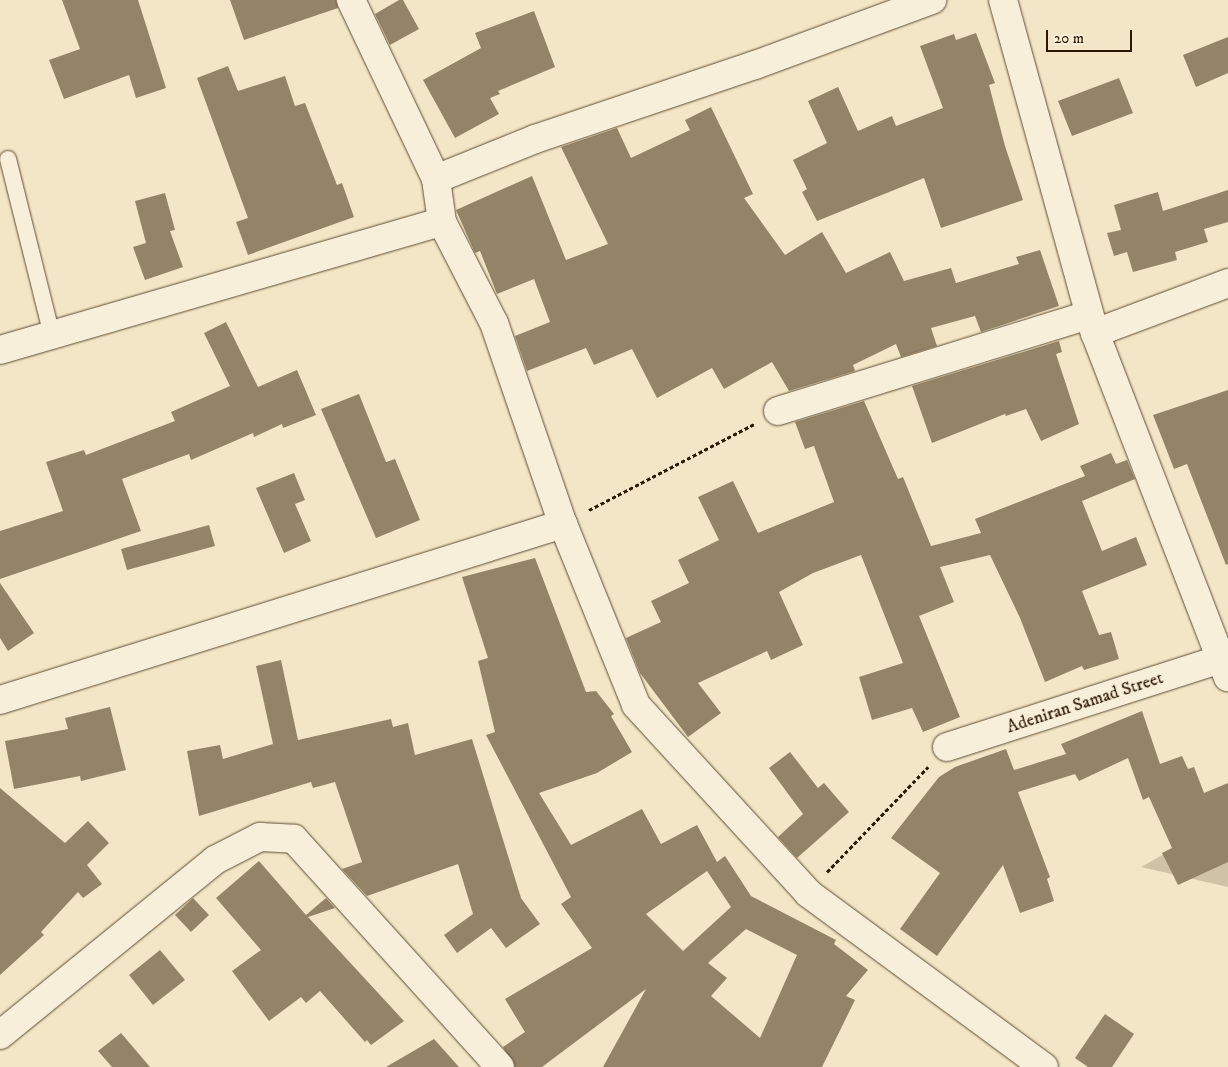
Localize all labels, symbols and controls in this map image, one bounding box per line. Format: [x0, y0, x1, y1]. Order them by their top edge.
scale bar [1048, 20, 1134, 52]
text: 20 m [1054, 29, 1084, 48]
street label: Adeniran Samad Street [1004, 668, 1166, 738]

